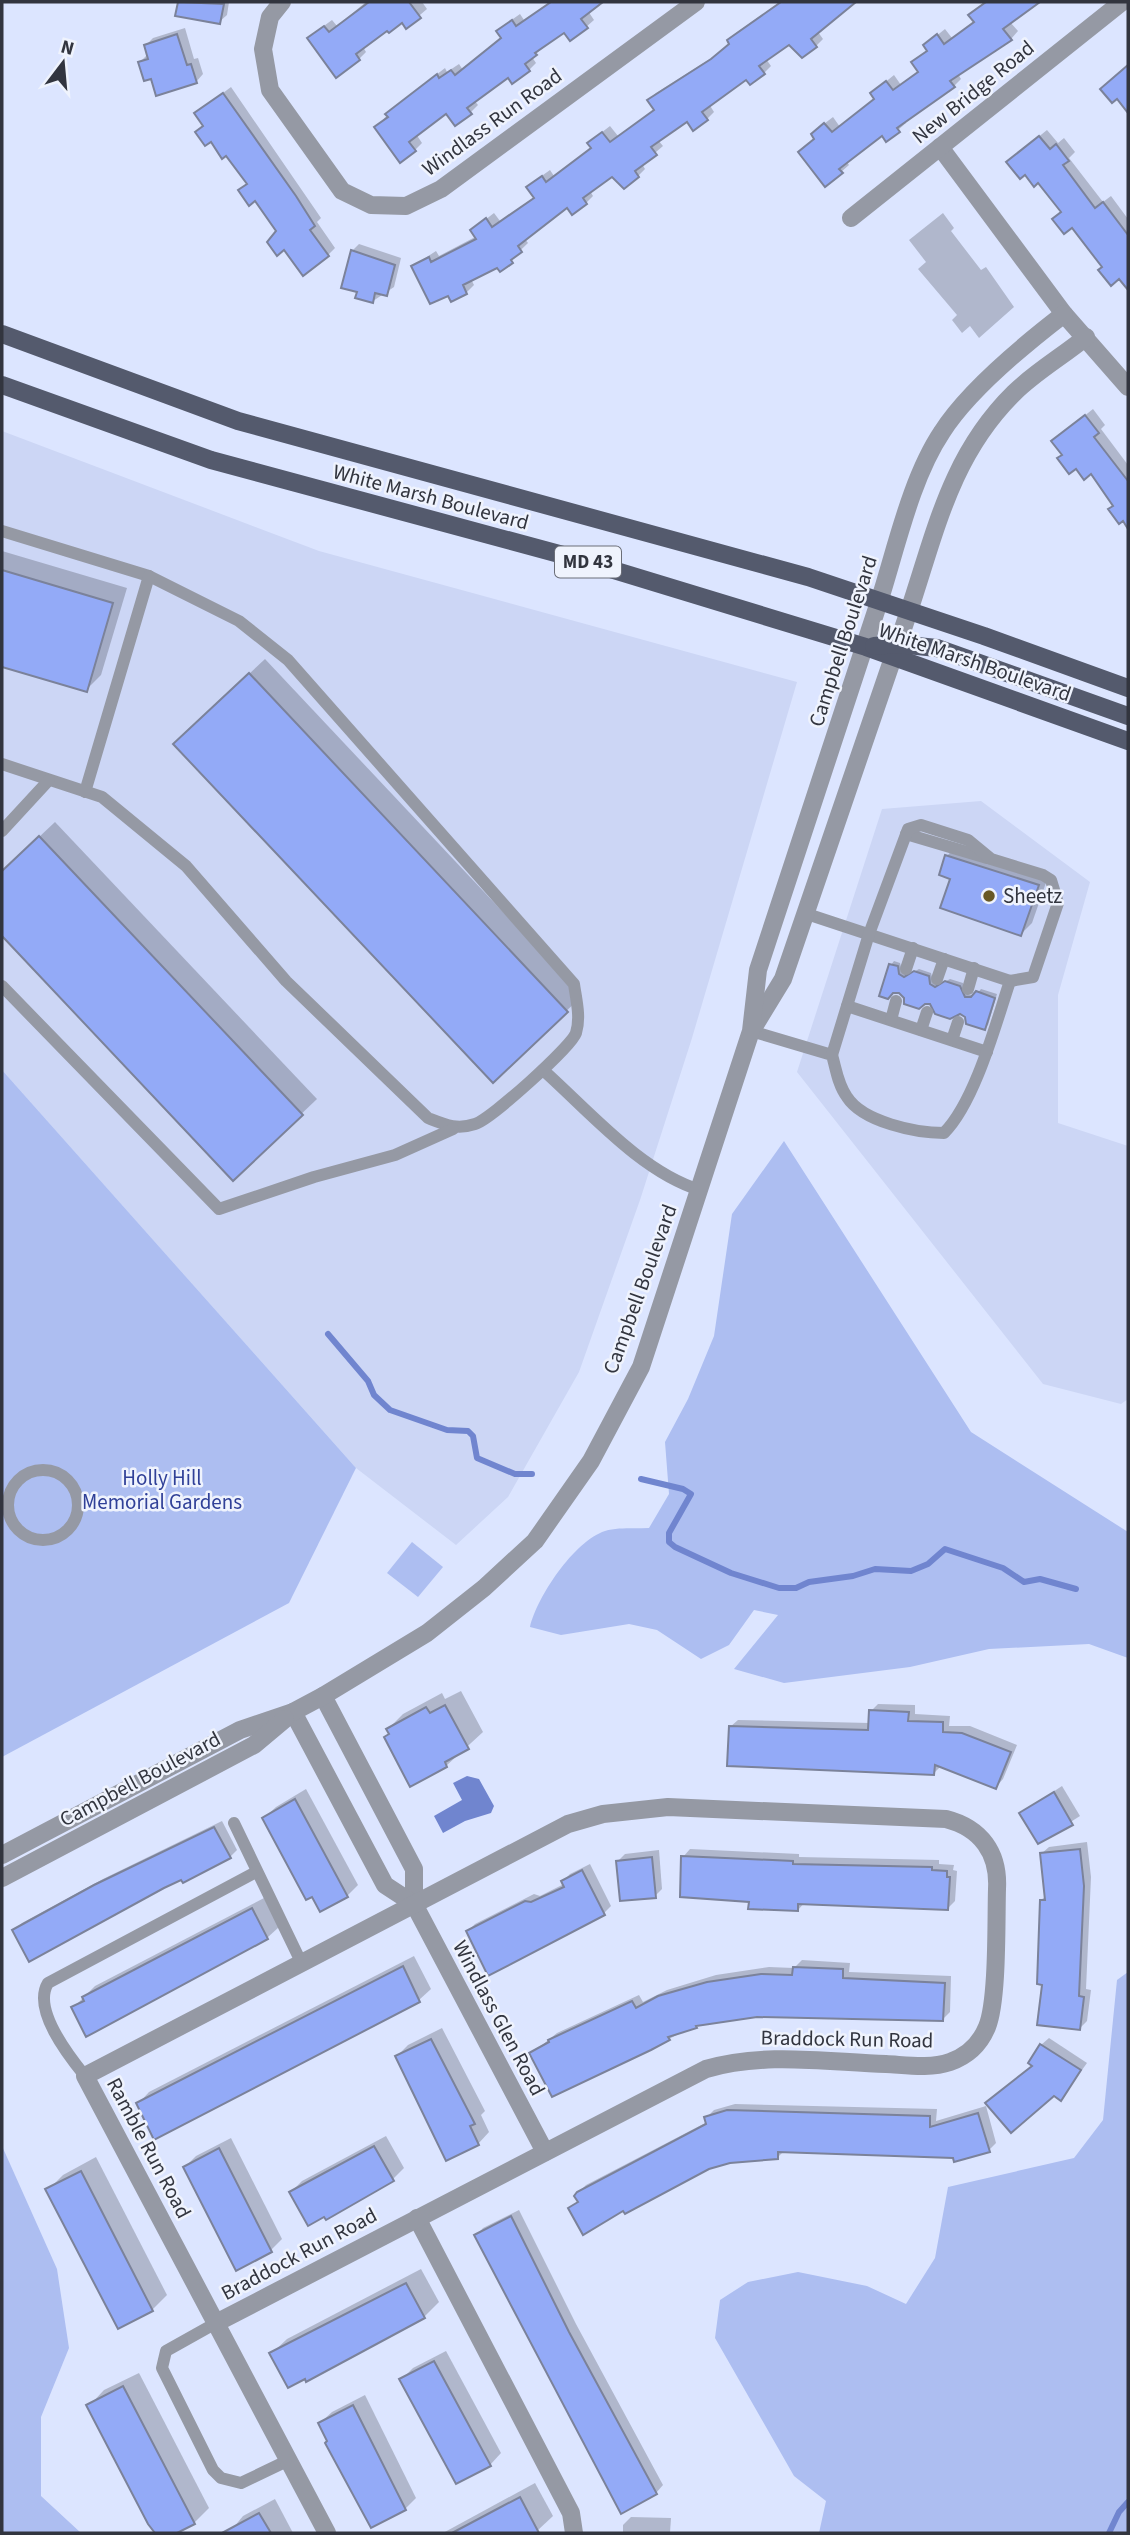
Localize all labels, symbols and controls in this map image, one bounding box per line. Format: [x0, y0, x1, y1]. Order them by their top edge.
north arrow [28, 28, 98, 98]
text: N [57, 33, 77, 63]
street label: New Bridge Road [905, 33, 1041, 151]
street label: Windlass Run Road [416, 61, 568, 183]
street label: White Marsh Boulevard [330, 456, 532, 538]
road number: MD 43 [555, 547, 621, 578]
street label: Campbell Boulevard [801, 552, 885, 730]
street label: White Marsh Boulevard [875, 615, 1075, 709]
place label: Sheetz [1003, 881, 1062, 911]
marker: Sheetz [981, 888, 997, 904]
street label: Campbell Boulevard [595, 1200, 685, 1378]
park label: Holly Hill Memorial Gardens [82, 1463, 242, 1517]
street label: Campbell Boulevard [54, 1724, 226, 1834]
street label: Windlass Glen Road [445, 1935, 553, 2101]
street label: Braddock Run Road [760, 2022, 934, 2056]
street label: Ramble Run Road [99, 2072, 199, 2224]
street label: Braddock Run Road [216, 2200, 382, 2308]

